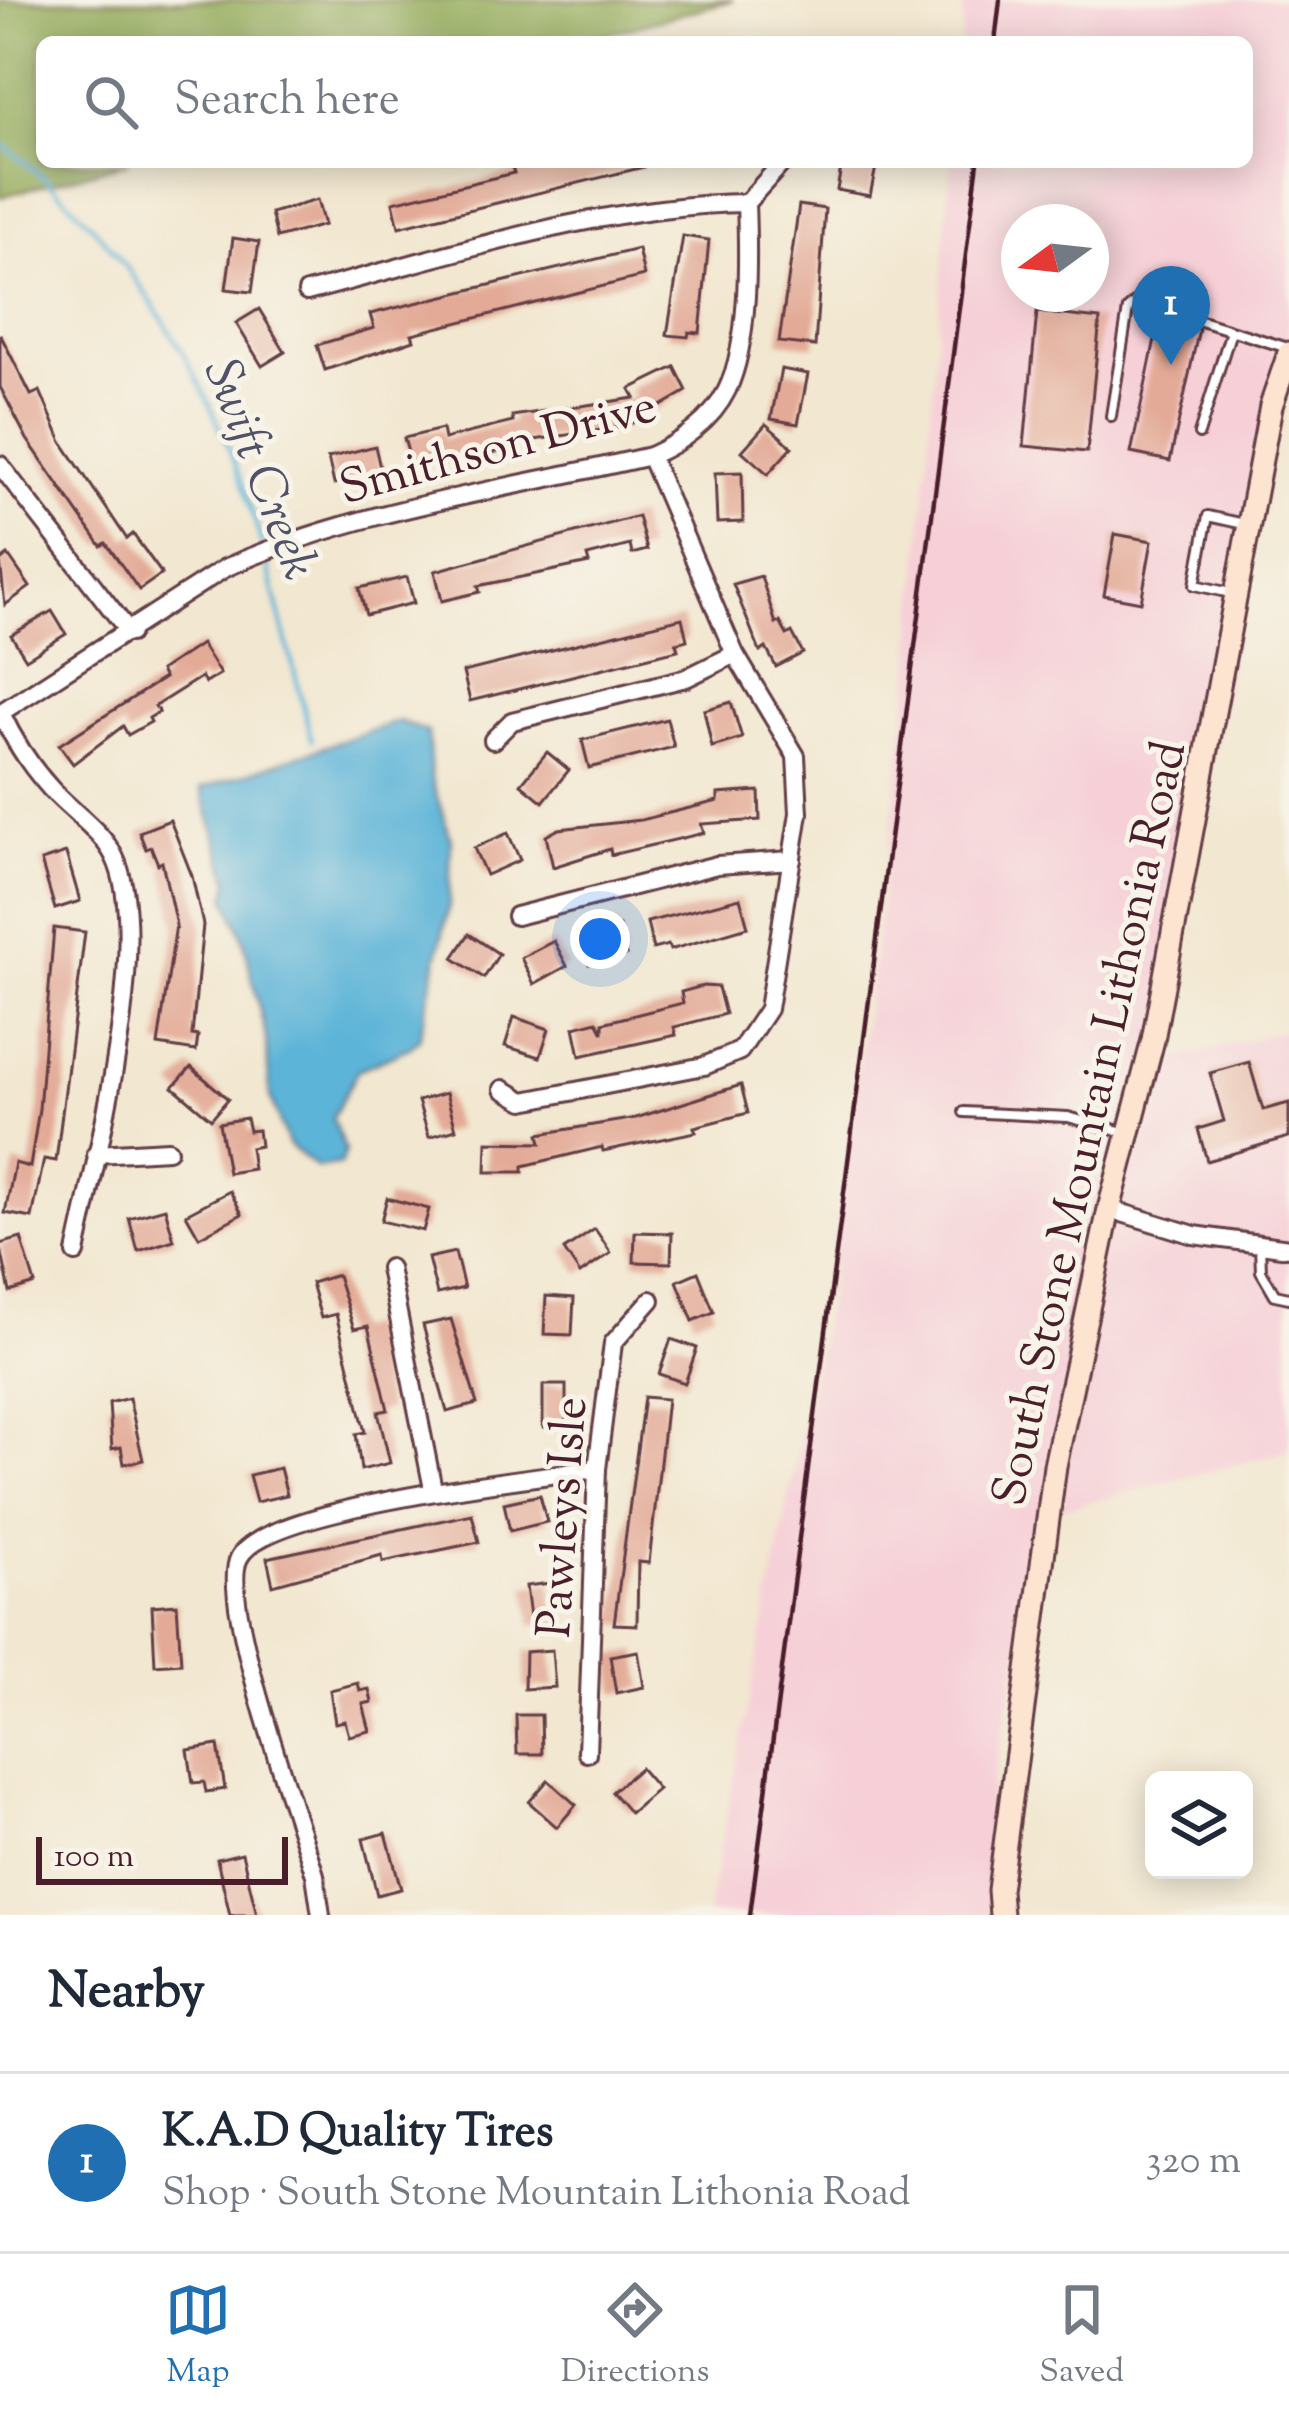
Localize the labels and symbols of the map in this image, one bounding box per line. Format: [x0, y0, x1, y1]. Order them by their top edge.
north arrow [1001, 204, 1109, 312]
pin: 1 [1132, 266, 1210, 365]
water label: Swift Creek [182, 349, 333, 591]
street label: Smithson Drive [332, 375, 665, 526]
street label: South Stone Mountain Lithonia Road [978, 735, 1207, 1513]
your location [570, 909, 630, 969]
street label: Pawleys Isle [523, 1395, 608, 1640]
scale bar [36, 1831, 288, 1884]

